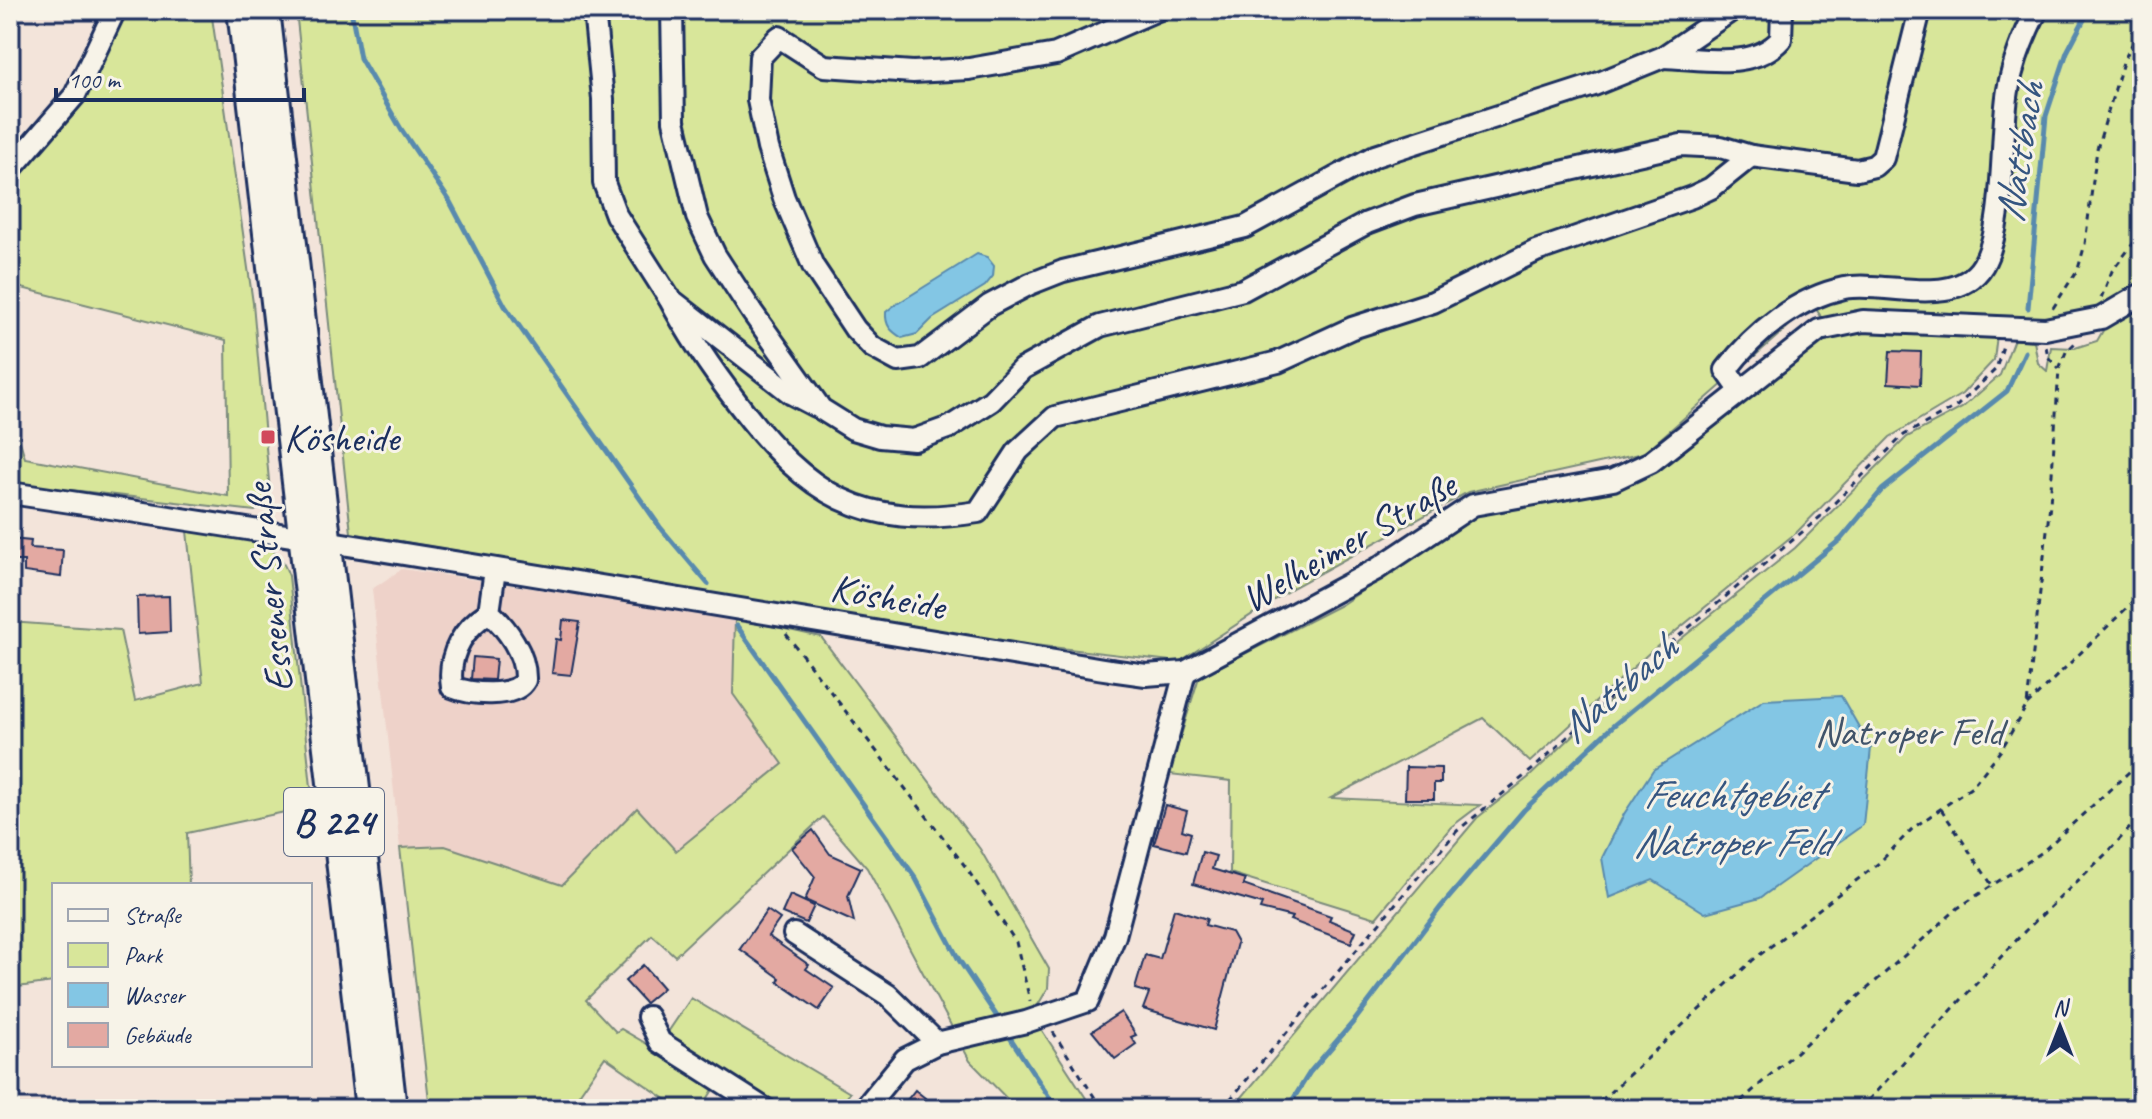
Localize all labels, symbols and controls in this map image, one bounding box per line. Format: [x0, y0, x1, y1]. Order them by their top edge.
scale bar [56, 52, 304, 102]
text: 100 m [68, 65, 122, 95]
water label: Nattbach [1982, 76, 2057, 226]
place label: Kösheide [284, 413, 402, 463]
marker: Kösheide [259, 428, 277, 446]
street label: Welheimer Straße [1232, 459, 1467, 623]
street label: Essener Straße [233, 478, 305, 694]
street label: Kösheide [827, 562, 952, 632]
water label: Nattbach [1548, 620, 1691, 754]
park label: Natroper Feld [1815, 707, 2008, 757]
water label: Feuchtgebiet Natroper Feld [1633, 768, 1843, 869]
road number: B 224 [284, 788, 384, 856]
legend [52, 883, 312, 1067]
text: Straße [124, 900, 183, 930]
text: Park [124, 940, 164, 970]
text: Wasser [124, 980, 187, 1010]
north arrow [2020, 987, 2100, 1067]
text: N [2053, 994, 2070, 1022]
text: Gebäude [124, 1020, 193, 1050]

